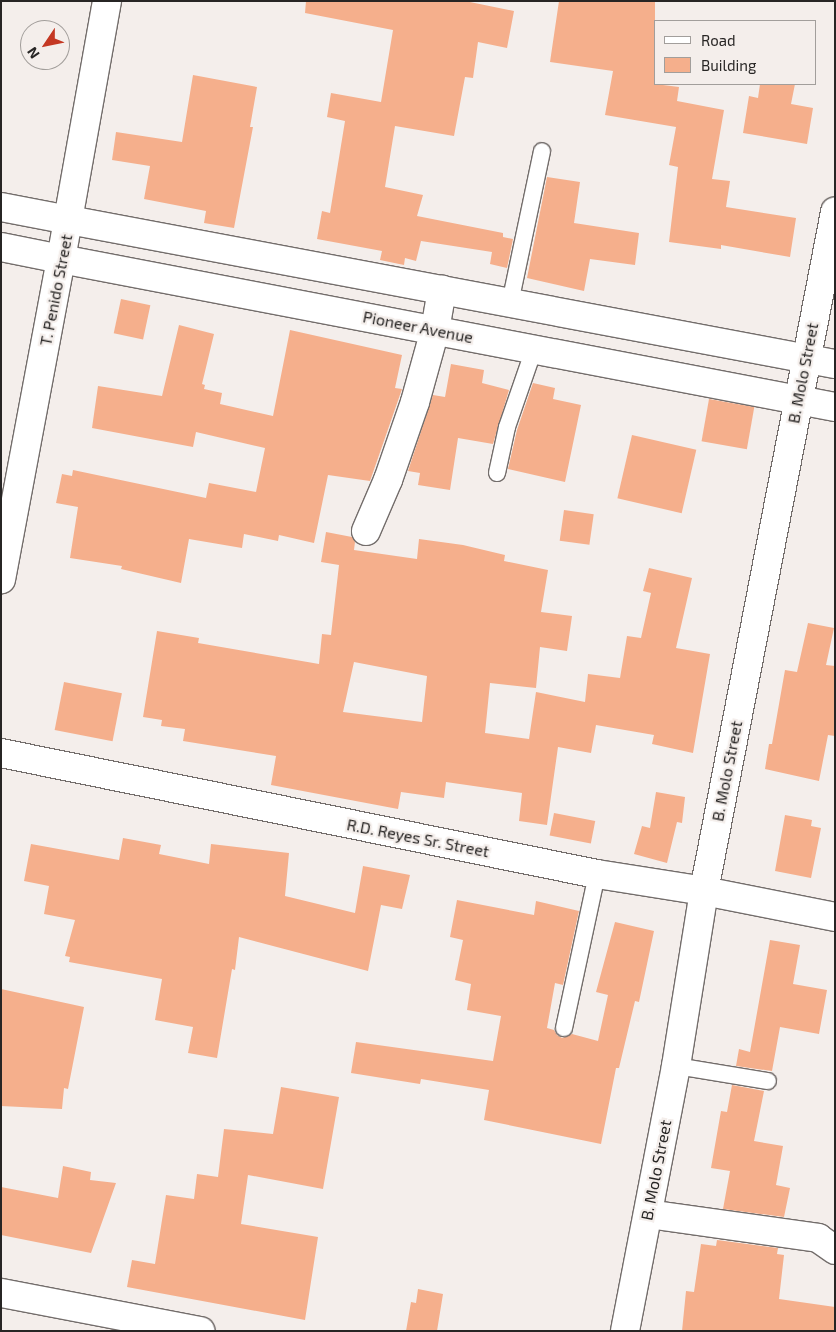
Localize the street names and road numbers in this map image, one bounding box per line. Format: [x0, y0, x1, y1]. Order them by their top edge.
street label: T. Penido Street [36, 233, 76, 347]
street label: Pioneer Avenue [361, 307, 475, 347]
street label: B. Molo Street [784, 321, 822, 425]
street label: B. Molo Street [708, 719, 746, 823]
street label: R.D. Reyes Sr. Street [345, 815, 491, 861]
street label: B. Molo Street [637, 1118, 675, 1222]

